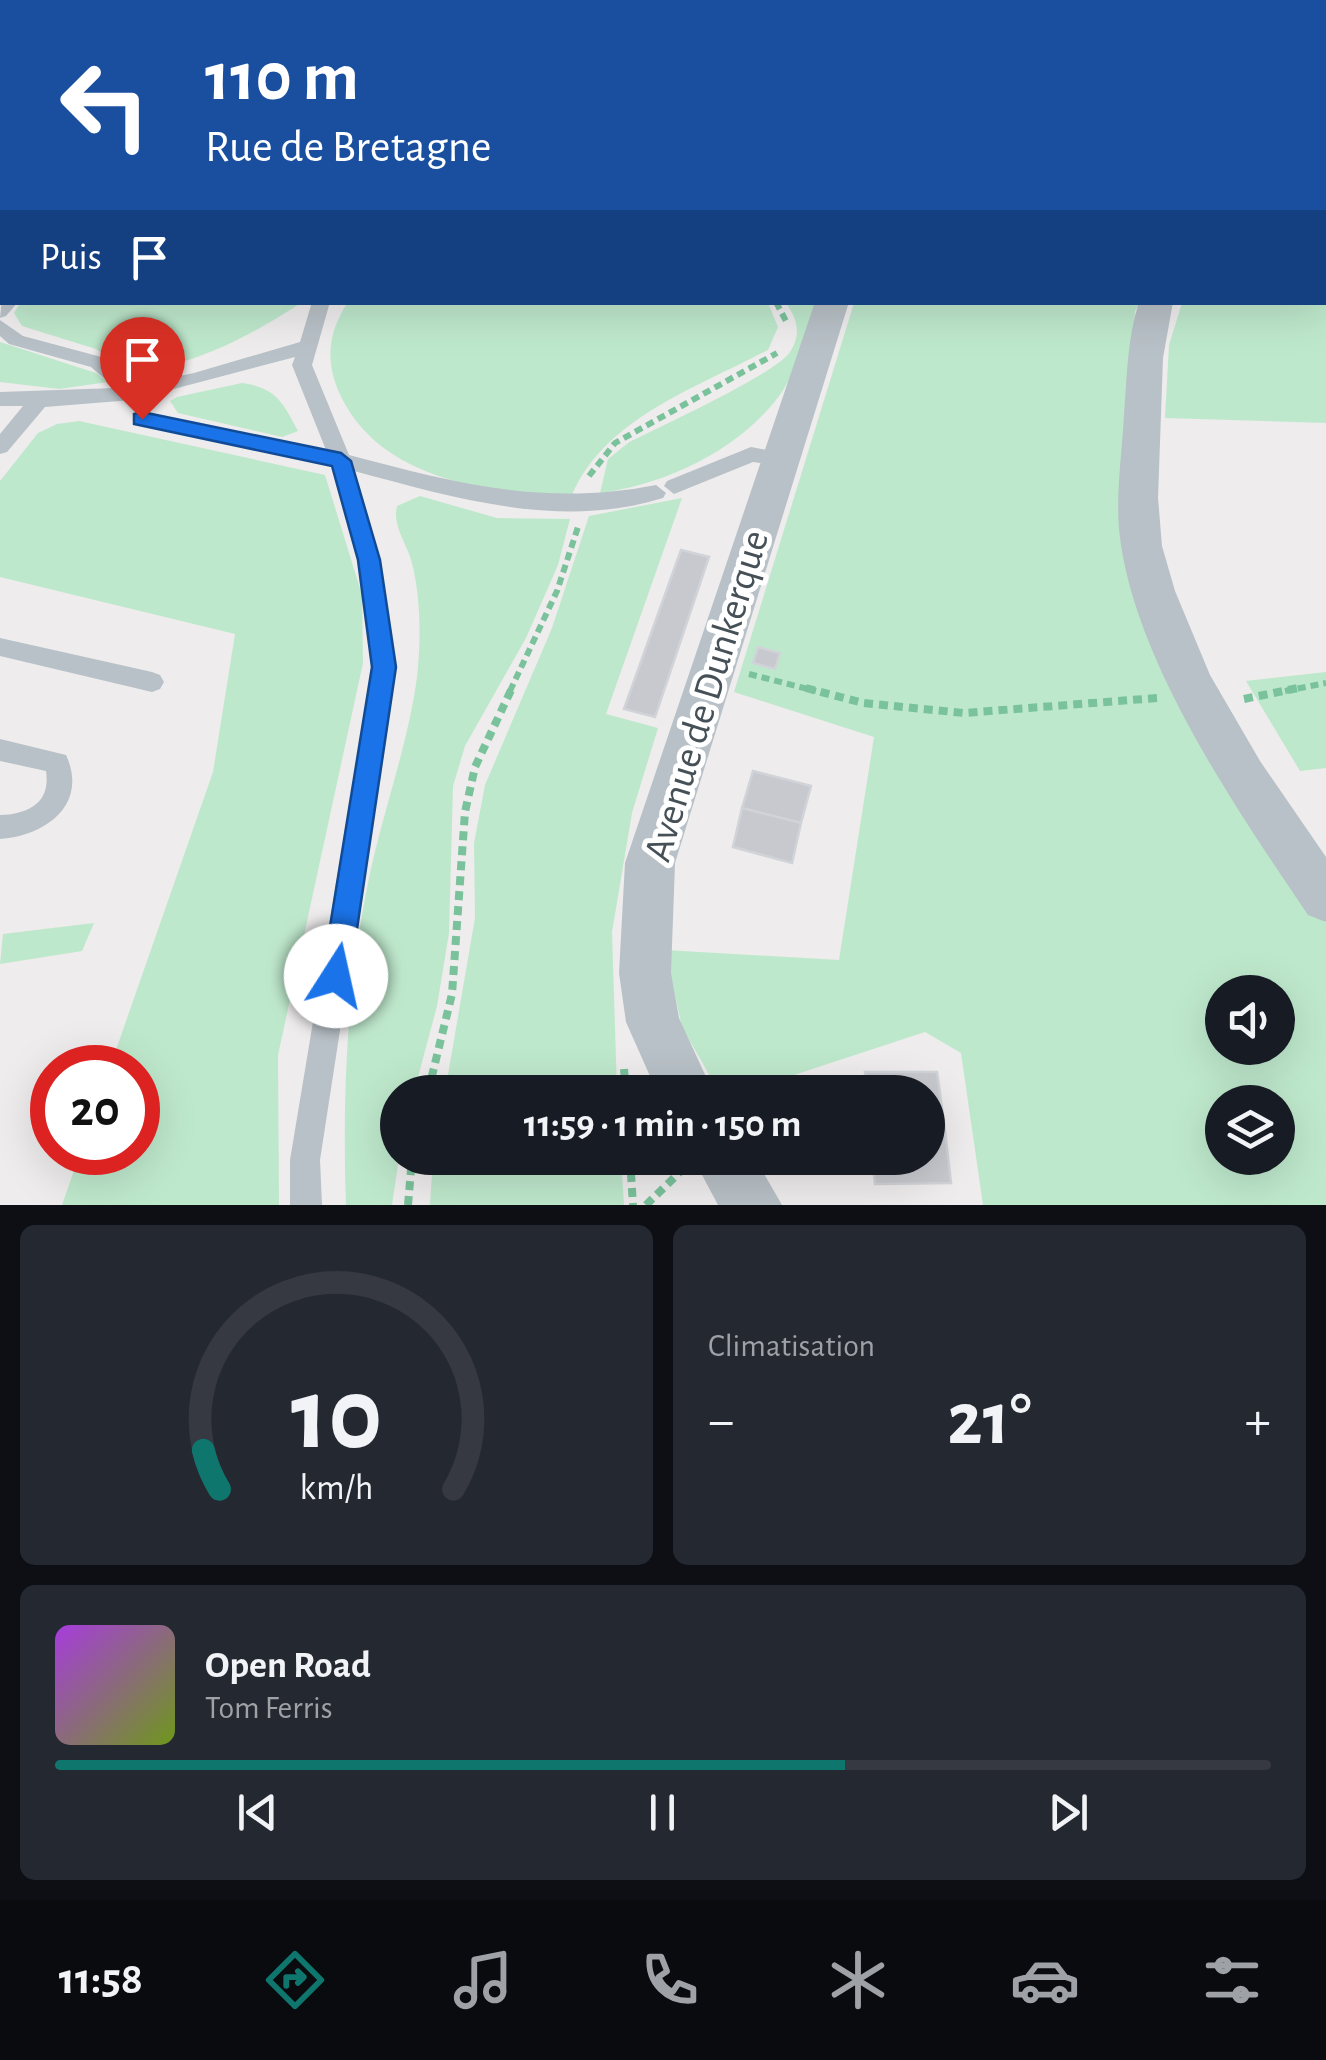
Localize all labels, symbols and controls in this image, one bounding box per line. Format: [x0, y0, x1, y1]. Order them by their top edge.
icon: left [40, 40, 170, 170]
text: 110 m [205, 43, 359, 113]
text: Rue de Bretagne [205, 125, 492, 170]
icon: arrive [122, 230, 177, 285]
text: Puis [40, 239, 102, 277]
pin [100, 317, 185, 420]
icon: arrive [115, 332, 170, 387]
street label: Avenue de Dunkerque [638, 526, 776, 866]
position arrow [284, 924, 388, 1028]
map controls [1205, 975, 1295, 1175]
button: sound [1205, 975, 1295, 1065]
speed limit sign: 20 [30, 1045, 160, 1175]
button: layers [1205, 1085, 1295, 1175]
text: 11:59 · 1 min · 150 m [524, 1106, 801, 1144]
text: Climatisation [708, 1330, 875, 1362]
text: 10 [291, 1364, 382, 1468]
text: 21° [947, 1383, 1032, 1458]
text: − [708, 1394, 734, 1449]
text: + [1245, 1394, 1271, 1449]
text: km/h [300, 1470, 373, 1506]
text: Open Road [205, 1647, 371, 1685]
text: Tom Ferris [205, 1692, 333, 1724]
icon: previous [230, 1785, 285, 1840]
icon: pause [635, 1785, 690, 1840]
icon: next [1041, 1785, 1096, 1840]
icon: directions [260, 1945, 330, 2015]
icon: music [448, 1945, 518, 2015]
icon: phone [635, 1945, 705, 2015]
icon: climate [823, 1945, 893, 2015]
icon: car [1010, 1945, 1080, 2015]
icon: filters [1197, 1945, 1267, 2015]
text: 11:58 [59, 1957, 143, 2002]

